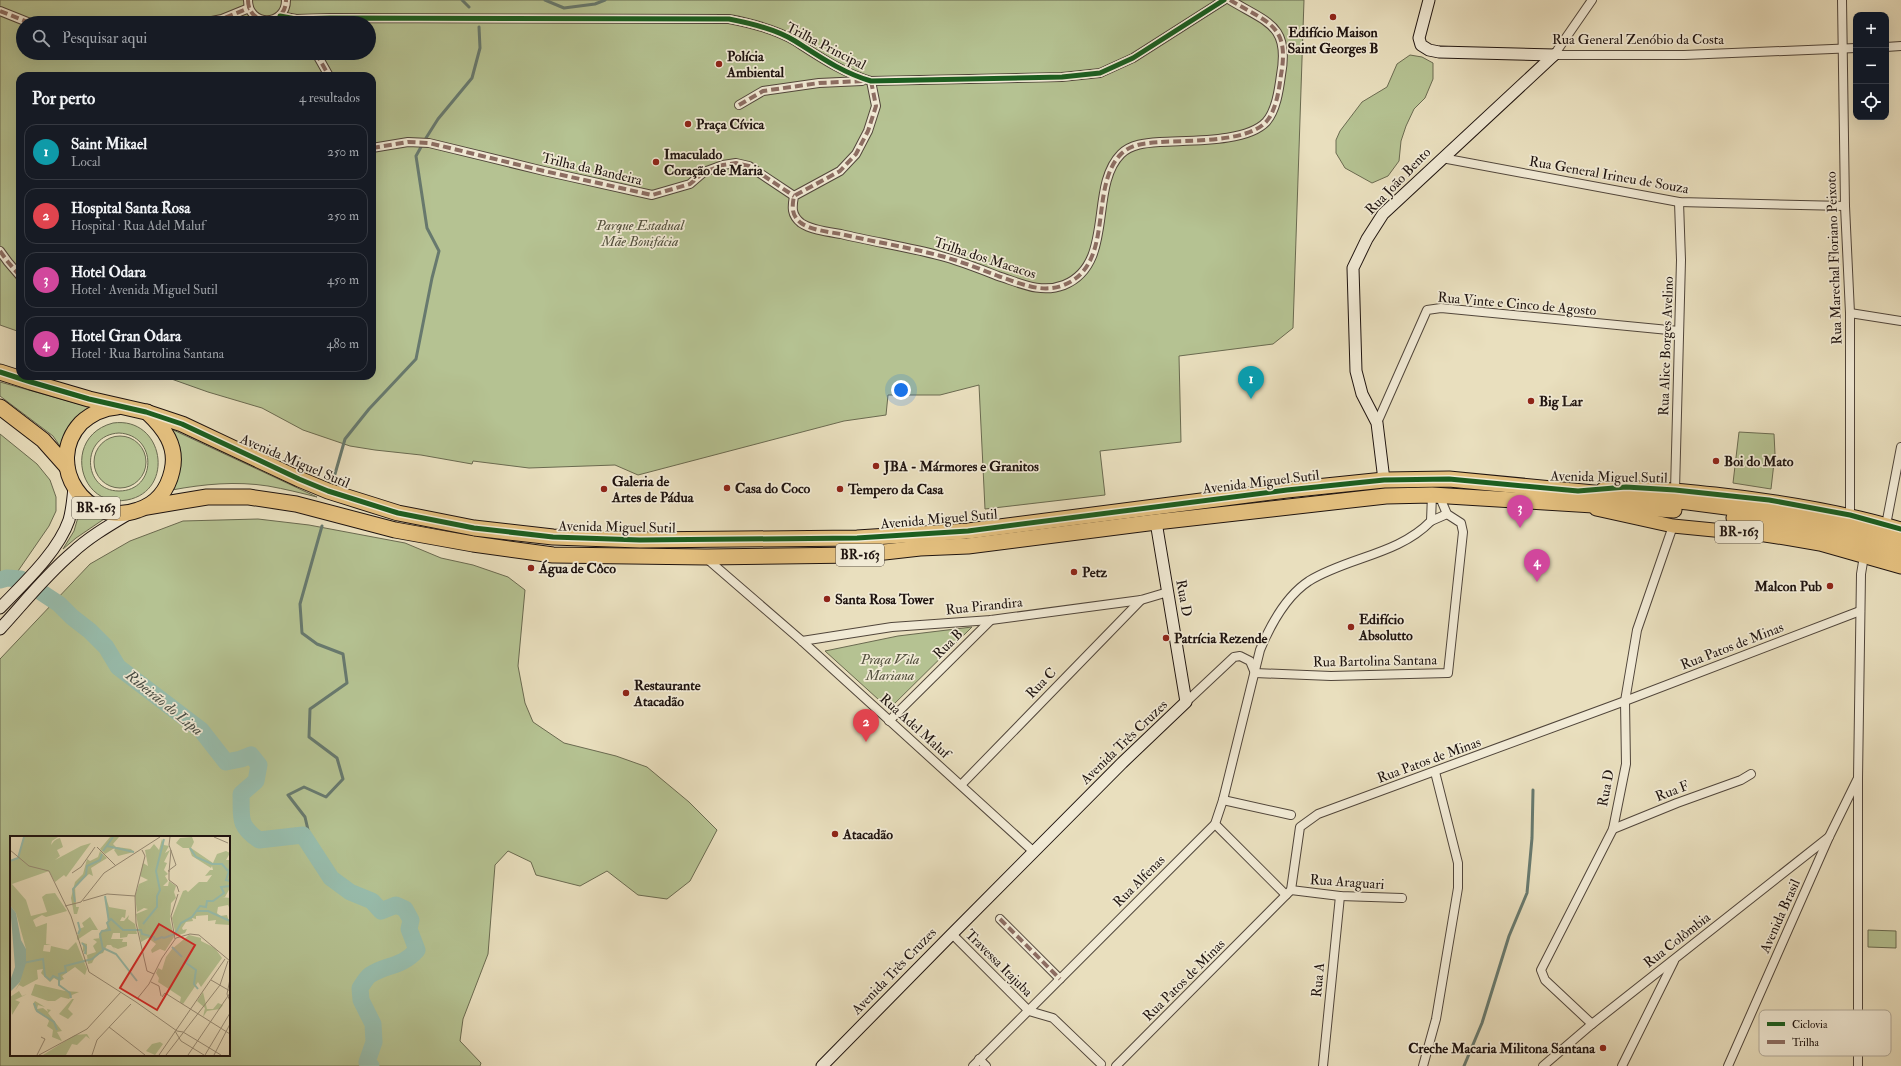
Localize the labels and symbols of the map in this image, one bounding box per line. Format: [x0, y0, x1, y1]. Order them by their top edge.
marker: Edifício Maison Saint Georges B [1328, 12, 1338, 22]
street label: Trilha Principal [783, 19, 869, 74]
place label: Edifício Maison Saint Georges B [1287, 24, 1379, 58]
street label: Rua General Zenóbio da Costa [1552, 31, 1724, 48]
place label: Polícia Ambiental [726, 48, 784, 81]
marker: Polícia Ambiental [714, 59, 724, 69]
place label: Praça Cívica [696, 116, 766, 133]
marker: Praça Cívica [683, 119, 693, 129]
street label: Rua João Bento [1362, 144, 1434, 218]
place label: Imaculado Coração de Maria [664, 146, 764, 179]
street label: Trilha da Bandeira [540, 149, 644, 189]
street label: Rua General Irineu de Souza [1528, 153, 1690, 197]
marker: Imaculado Coração de Maria [651, 157, 661, 167]
street label: Rua Marechal Floriano Peixoto [1822, 171, 1846, 345]
park label: Parque Estadual Mãe Bonifácia [595, 217, 686, 250]
street label: Trilha dos Macacos [932, 233, 1038, 283]
street label: Rua Alice Borges Avelino [1655, 276, 1677, 416]
street label: Rua Vinte e Cinco de Agosto [1437, 289, 1597, 319]
pin: 1 [1238, 366, 1264, 399]
your location [891, 380, 911, 400]
place label: Big Lar [1539, 393, 1584, 411]
marker: Big Lar [1526, 396, 1536, 406]
street label: Avenida Miguel Sutil [237, 430, 353, 492]
place label: Boi do Mato [1724, 453, 1794, 470]
marker: Boi do Mato [1711, 456, 1721, 466]
place label: JBA - Mármores e Granitos [883, 458, 1039, 476]
marker: JBA - Mármores e Granitos [871, 461, 881, 471]
street label: Avenida Miguel Sutil [1201, 466, 1321, 498]
street label: Avenida Miguel Sutil [1549, 467, 1668, 487]
place label: Galeria de Artes de Pádua [611, 473, 695, 506]
place label: Casa do Coco [735, 480, 811, 497]
place label: Tempero da Casa [847, 481, 944, 499]
marker: Casa do Coco [722, 483, 732, 493]
marker: Galeria de Artes de Pádua [599, 484, 609, 494]
marker: Tempero da Casa [835, 484, 845, 494]
pin: 3 [1507, 495, 1533, 528]
road number: BR-163 [72, 497, 120, 519]
street label: Avenida Miguel Sutil [879, 505, 999, 533]
street label: Avenida Miguel Sutil [557, 517, 676, 537]
road number: BR-163 [1715, 521, 1763, 543]
road number: BR-163 [836, 544, 884, 566]
pin: 4 [1524, 549, 1550, 582]
place label: Água de Côco [538, 559, 616, 578]
marker: Água de Côco [526, 563, 536, 573]
place label: Petz [1082, 564, 1107, 581]
marker: Petz [1069, 567, 1079, 577]
street label: Rua D [1172, 578, 1196, 618]
place label: Malcon Pub [1753, 578, 1822, 595]
marker: Malcon Pub [1825, 581, 1835, 591]
place label: Santa Rosa Tower [835, 591, 935, 608]
street label: Rua Pirandira [945, 593, 1024, 618]
marker: Santa Rosa Tower [822, 594, 832, 604]
place label: Edifício Absolutto [1358, 611, 1413, 644]
street label: Rua Patos de Minas [1678, 618, 1786, 673]
marker: Edifício Absolutto [1346, 622, 1356, 632]
street label: Rua B [930, 626, 966, 662]
place label: Patrícia Rezende [1174, 630, 1268, 647]
marker: Patrícia Rezende [1161, 633, 1171, 643]
park label: Praça Vila Mariana [859, 651, 920, 684]
street label: Rua Bartolina Santana [1313, 651, 1438, 671]
street label: Rua C [1022, 664, 1060, 702]
water label: Ribeirão do Lipa [121, 665, 206, 740]
place label: Restaurante Atacadão [633, 677, 701, 710]
marker: Restaurante Atacadão [621, 688, 631, 698]
street label: Rua Adel Maluf [876, 690, 955, 764]
street label: Avenida Três Cruzes [1076, 696, 1171, 789]
pin: 2 [853, 709, 879, 742]
street label: Rua Patos de Minas [1375, 733, 1483, 787]
street label: Rua D [1594, 768, 1618, 808]
street label: Rua F [1653, 777, 1691, 805]
place label: Atacadão [842, 826, 893, 843]
marker: Atacadão [830, 829, 840, 839]
inset map [10, 836, 230, 1056]
street label: Rua Alfenas [1110, 851, 1169, 910]
street label: Rua Araguari [1309, 871, 1385, 893]
street label: Avenida Brasil [1756, 876, 1804, 956]
street label: Rua Colômbia [1640, 908, 1714, 971]
street label: Avenida Três Cruzes [847, 924, 940, 1019]
street label: Travessa Itajuba [962, 926, 1036, 1000]
street label: Rua Patos de Minas [1139, 935, 1229, 1025]
street label: Rua A [1308, 962, 1328, 998]
legend [1759, 1010, 1891, 1056]
text: Ciclovia [1792, 1018, 1828, 1031]
text: Trilha [1792, 1036, 1820, 1049]
place label: Creche Macaria Militona Santana [1408, 1040, 1596, 1057]
marker: Creche Macaria Militona Santana [1598, 1043, 1608, 1053]

